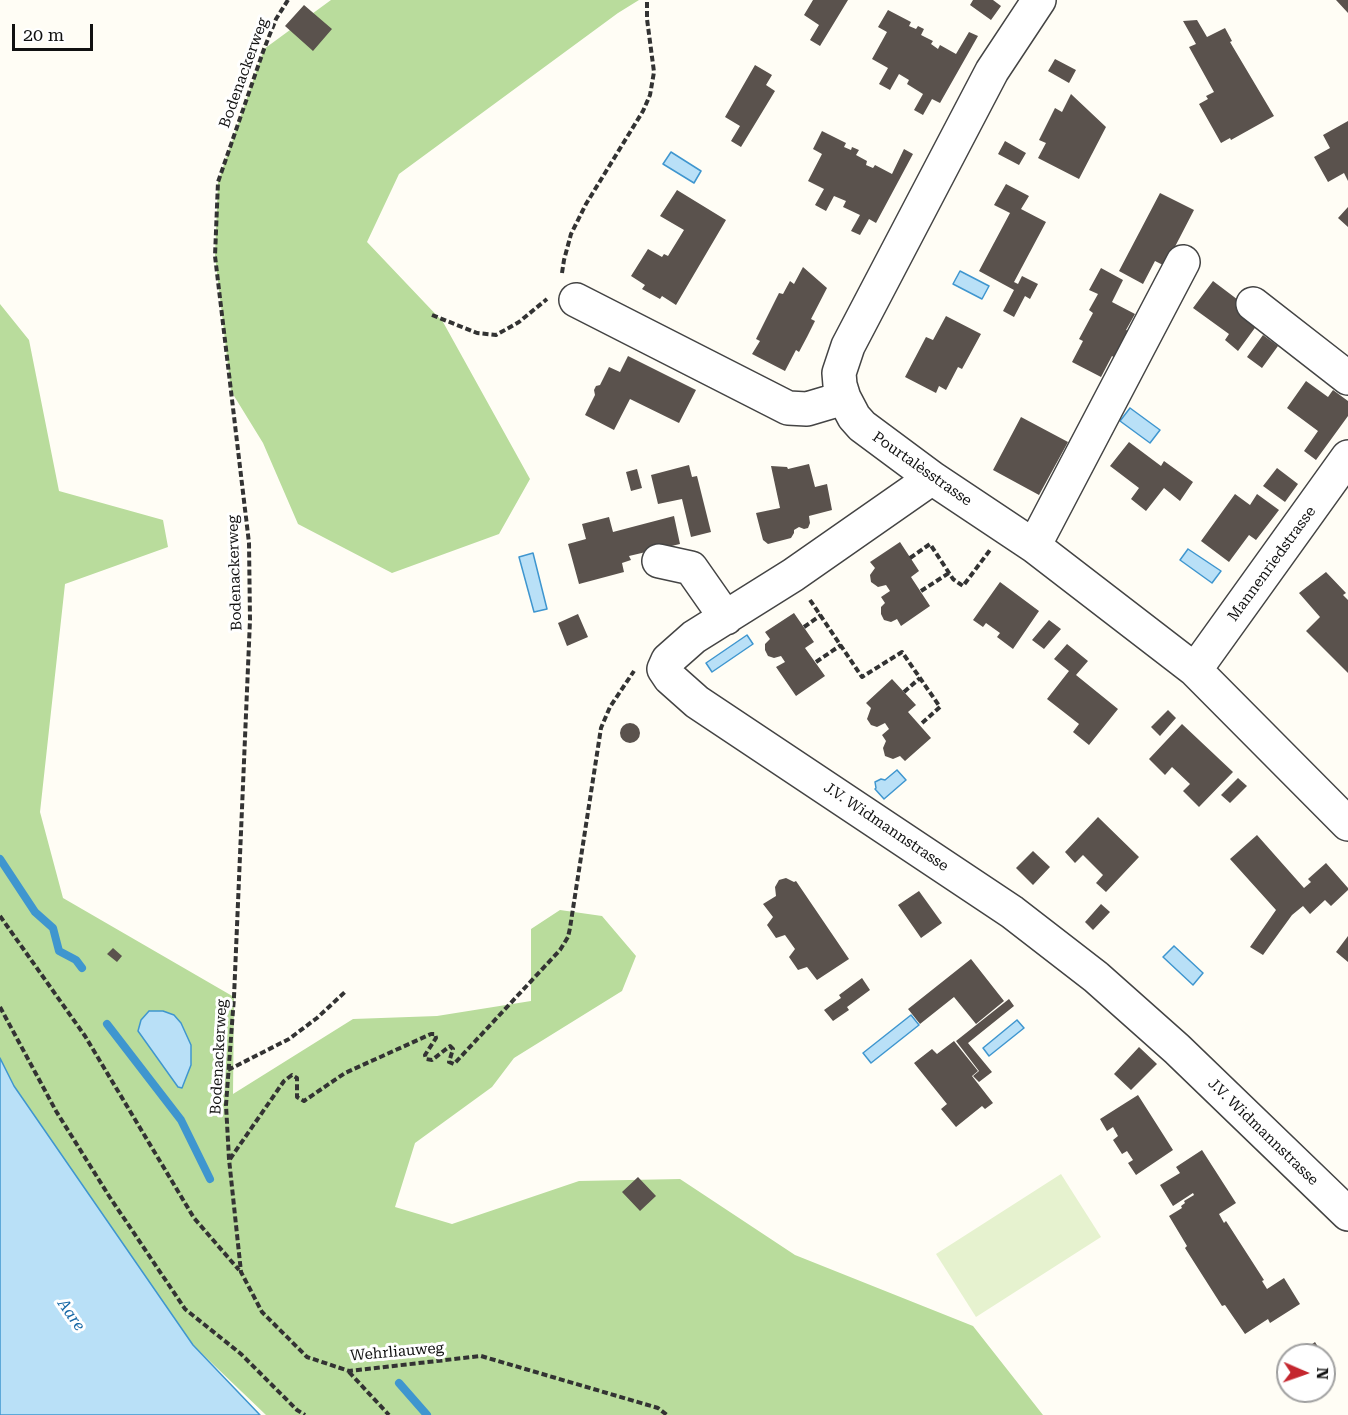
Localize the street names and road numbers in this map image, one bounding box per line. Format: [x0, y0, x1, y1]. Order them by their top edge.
street label: Bodenackerweg [216, 16, 272, 130]
street label: Pourtalèsstrasse [869, 428, 975, 510]
street label: Mannenriedstrasse [1224, 503, 1320, 625]
street label: Bodenackerweg [224, 515, 246, 631]
street label: J.V. Widmannstrasse [820, 779, 952, 875]
street label: Bodenackerweg [207, 999, 231, 1115]
street label: J.V. Widmannstrasse [1204, 1075, 1322, 1189]
street label: Wehrliauweg [349, 1339, 445, 1365]

